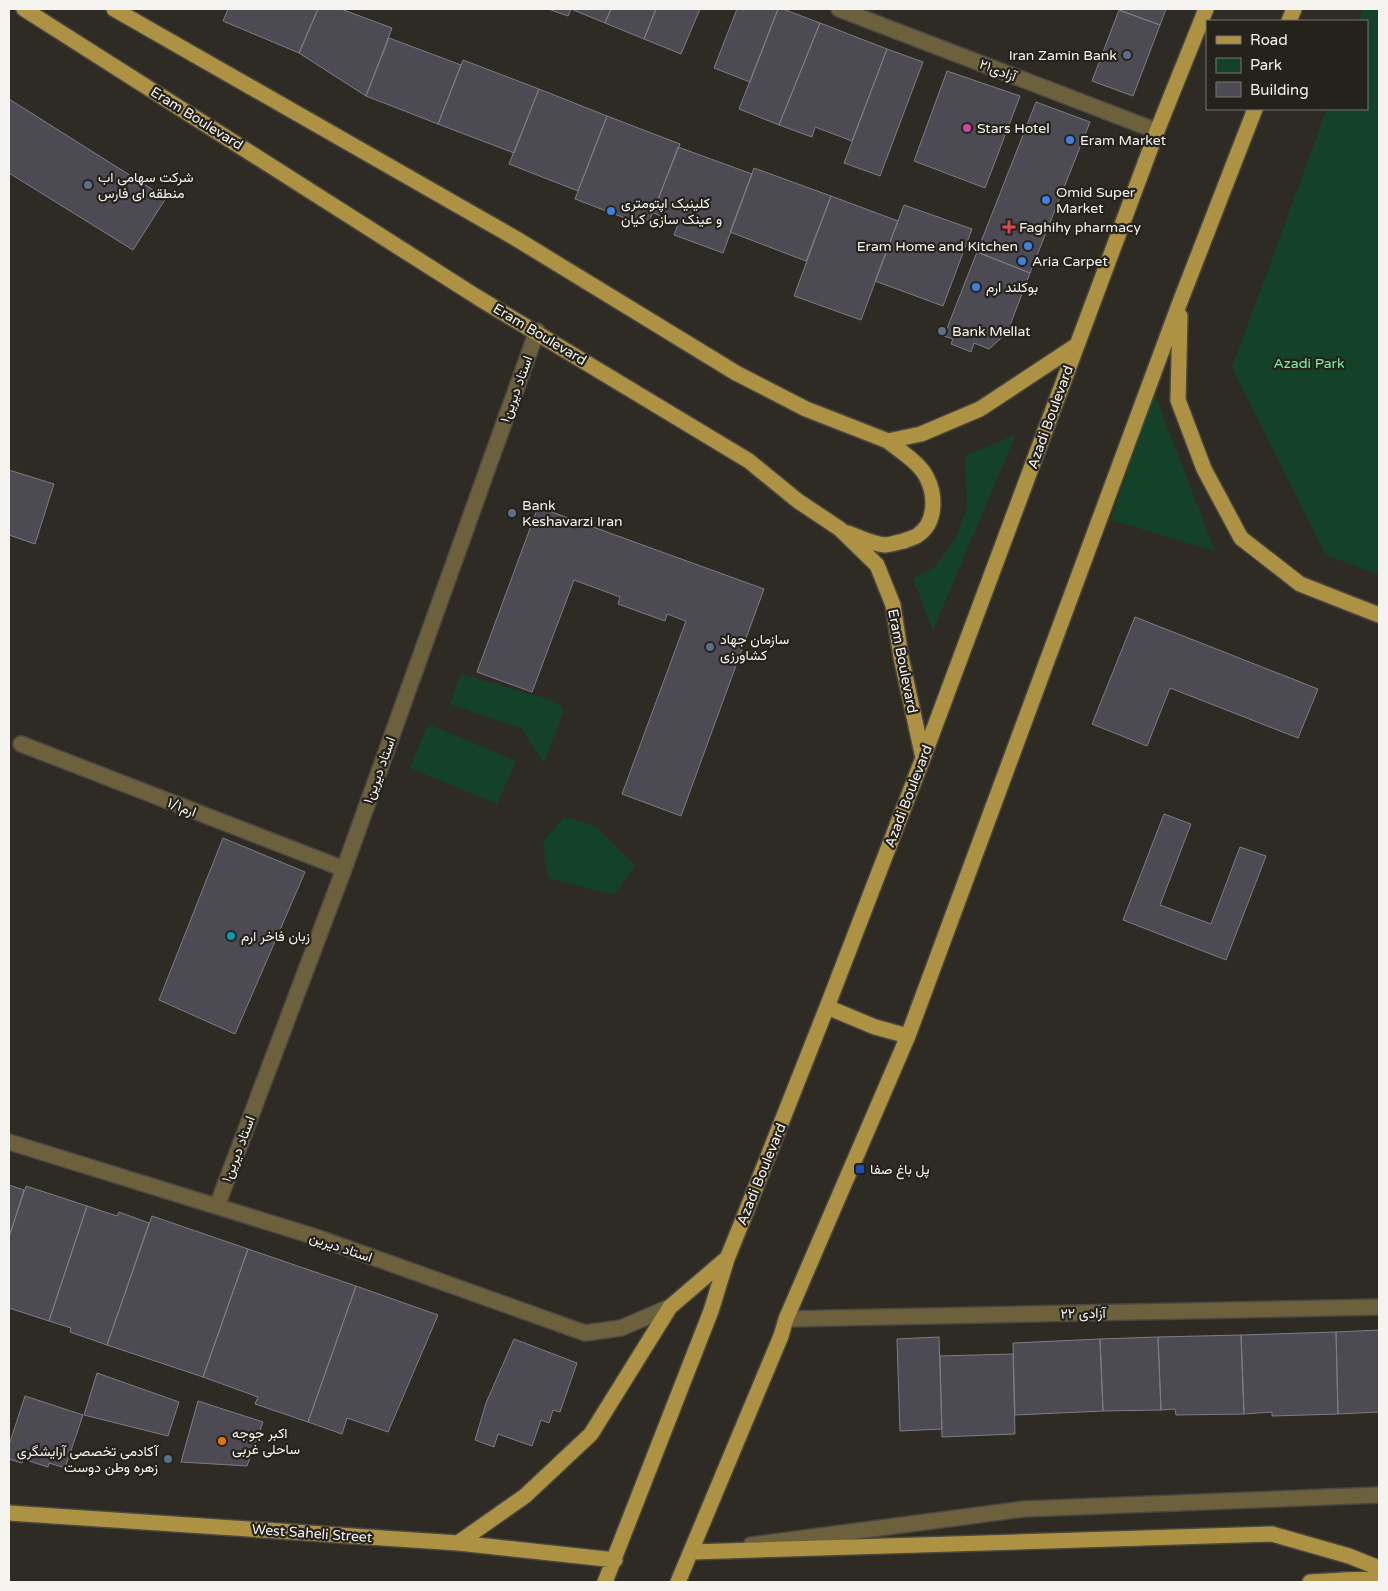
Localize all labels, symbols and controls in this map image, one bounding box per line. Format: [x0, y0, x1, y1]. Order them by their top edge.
legend [1206, 20, 1368, 110]
text: Road [1250, 31, 1288, 49]
place label: Iran Zamin Bank [1009, 47, 1117, 64]
marker: Iran Zamin Bank [1121, 49, 1133, 61]
street label: آزادی۲۱ [977, 56, 1020, 86]
text: Park [1250, 56, 1282, 74]
text: Building [1250, 81, 1309, 99]
street label: Eram Boulevard [147, 83, 246, 154]
place label: Stars Hotel [977, 120, 1050, 137]
marker: Stars Hotel [961, 122, 973, 134]
place label: Eram Market [1080, 132, 1167, 149]
marker: Eram Market [1064, 134, 1076, 146]
place label: شرکت سهامی اب منطقه ای فارس [98, 169, 194, 202]
marker: شرکت سهامی اب منطقه ای فارس [82, 179, 94, 191]
place label: Omid Super Market [1056, 184, 1136, 217]
marker: Omid Super Market [1040, 194, 1052, 206]
place label: کلینیک اپتومتری و عینک سازی کیان [621, 195, 722, 228]
marker: کلینیک اپتومتری و عینک سازی کیان [605, 205, 617, 217]
place label: Faghihy pharmacy [1019, 219, 1141, 236]
marker: Faghihy pharmacy [1003, 221, 1015, 233]
place label: Eram Home and Kitchen [857, 238, 1018, 255]
marker: Eram Home and Kitchen [1022, 240, 1034, 252]
place label: Aria Carpet [1032, 253, 1108, 270]
marker: Aria Carpet [1016, 255, 1028, 267]
place label: بوکلند ارم [986, 279, 1038, 296]
marker: بوکلند ارم [970, 281, 982, 293]
street label: Eram Boulevard [490, 300, 589, 369]
place label: Bank Mellat [952, 323, 1031, 340]
marker: Bank Mellat [936, 325, 948, 337]
street label: استاد دیرین۱ [497, 354, 536, 425]
park label: Azadi Park [1273, 355, 1345, 372]
street label: Azadi Boulevard [1024, 363, 1077, 471]
place label: Bank Keshavarzi Iran [522, 497, 623, 530]
marker: Bank Keshavarzi Iran [506, 507, 518, 519]
street label: Eram Boulevard [884, 608, 921, 715]
place label: سازمان جهاد کشاورزی [720, 631, 789, 664]
marker: سازمان جهاد کشاورزی [704, 641, 716, 653]
street label: استاد دیرین۱ [360, 735, 399, 806]
street label: Azadi Boulevard [881, 743, 936, 850]
street label: ۱/۱ارم [165, 794, 199, 821]
place label: زبان فاخر ارم [241, 928, 310, 945]
marker: زبان فاخر ارم [225, 930, 237, 942]
street label: استاد دیرین۱ [218, 1114, 259, 1185]
street label: Azadi Boulevard [733, 1121, 790, 1228]
place label: پل باغ صفا [870, 1161, 930, 1180]
marker: پل باغ صفا [854, 1163, 866, 1175]
street label: استاد دیرین [307, 1229, 375, 1266]
street label: آزادی ۲۲ [1060, 1305, 1108, 1322]
place label: اکبر جوجه ساحلی غربی [232, 1425, 300, 1458]
marker: اکبر جوجه ساحلی غربی [216, 1435, 228, 1447]
place label: آکادمی تخصصی آرایشگری زهره وطن دوست [17, 1443, 160, 1476]
marker: آکادمی تخصصی آرایشگری زهره وطن دوست [162, 1453, 174, 1465]
street label: West Saheli Street [251, 1521, 373, 1546]

